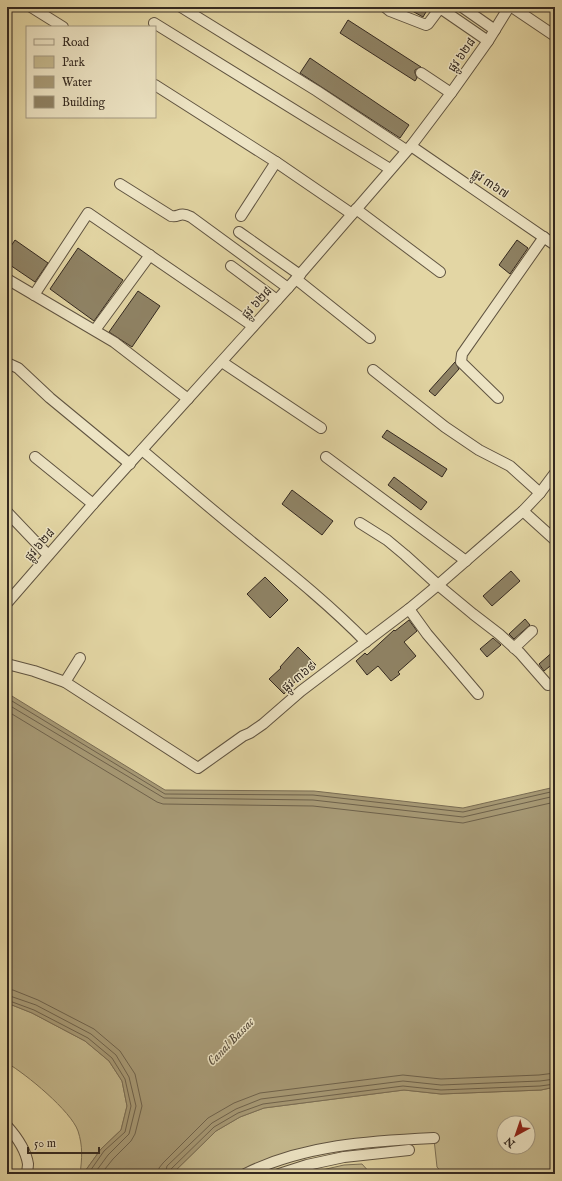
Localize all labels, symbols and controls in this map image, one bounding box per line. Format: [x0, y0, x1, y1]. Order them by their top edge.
legend [26, 26, 156, 118]
text: Road [62, 35, 90, 50]
street label: ផ្លូវ ៦២៨ [445, 35, 481, 77]
text: Park [62, 55, 85, 70]
text: Water [62, 75, 93, 90]
text: Building [62, 95, 106, 110]
street label: ផ្លូវ ៣៦៧ [467, 166, 511, 204]
street label: ផ្លូវ ៦២៨ [239, 284, 277, 324]
street label: ផ្លូវ ៦២៨ [22, 526, 60, 566]
street label: ផ្លូវ ៣៦៩ [279, 659, 321, 697]
water label: Canal Bassac [204, 1013, 259, 1070]
north arrow [496, 1115, 536, 1155]
scale bar [28, 1129, 99, 1155]
text: N [502, 1133, 519, 1151]
text: 50 m [34, 1136, 56, 1151]

